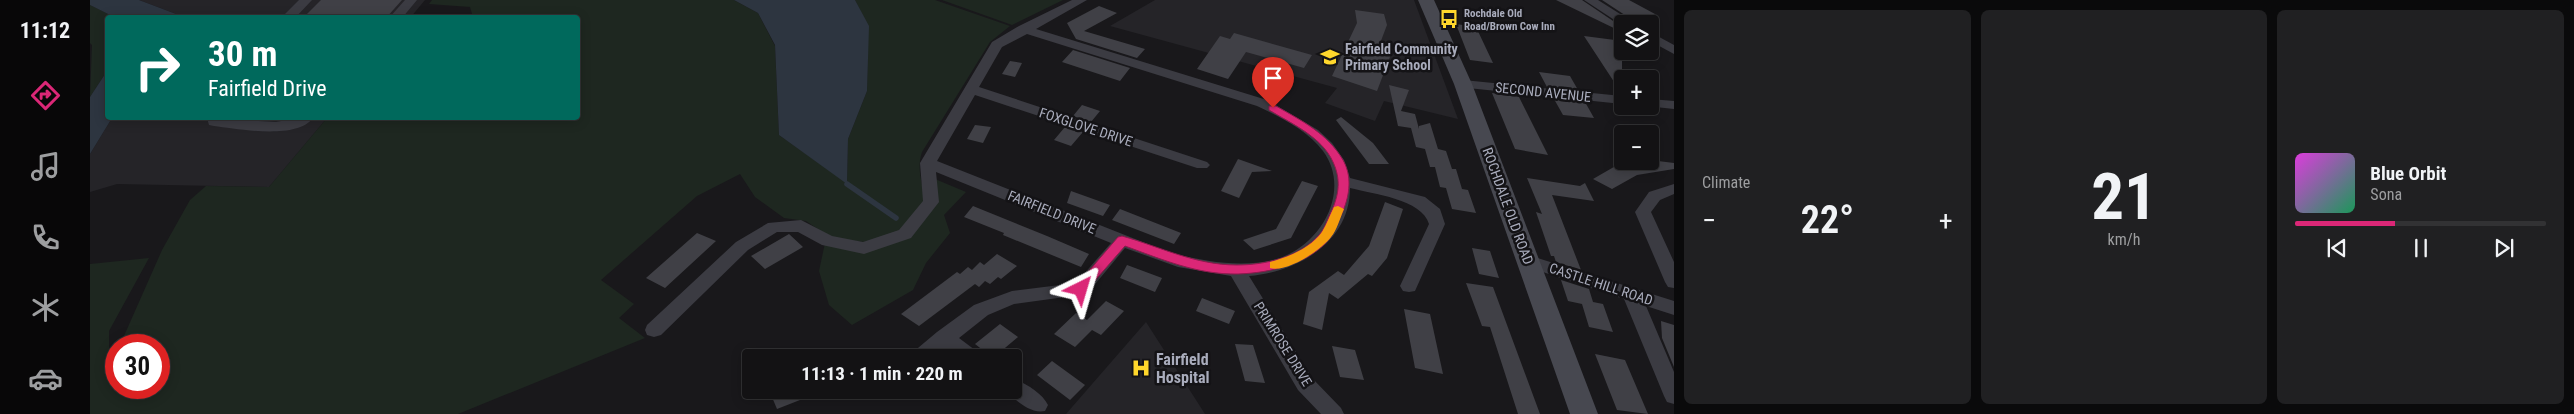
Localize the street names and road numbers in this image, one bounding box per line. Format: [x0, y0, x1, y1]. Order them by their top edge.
street label: SECOND AVENUE [1494, 79, 1592, 105]
street label: FOXGLOVE DRIVE [1037, 104, 1135, 150]
street label: ROCHDALE OLD ROAD [1479, 145, 1537, 267]
street label: FAIRFIELD DRIVE [1006, 187, 1098, 237]
street label: CASTLE HILL ROAD [1547, 260, 1655, 308]
street label: PRIMROSE DRIVE [1251, 299, 1315, 389]

